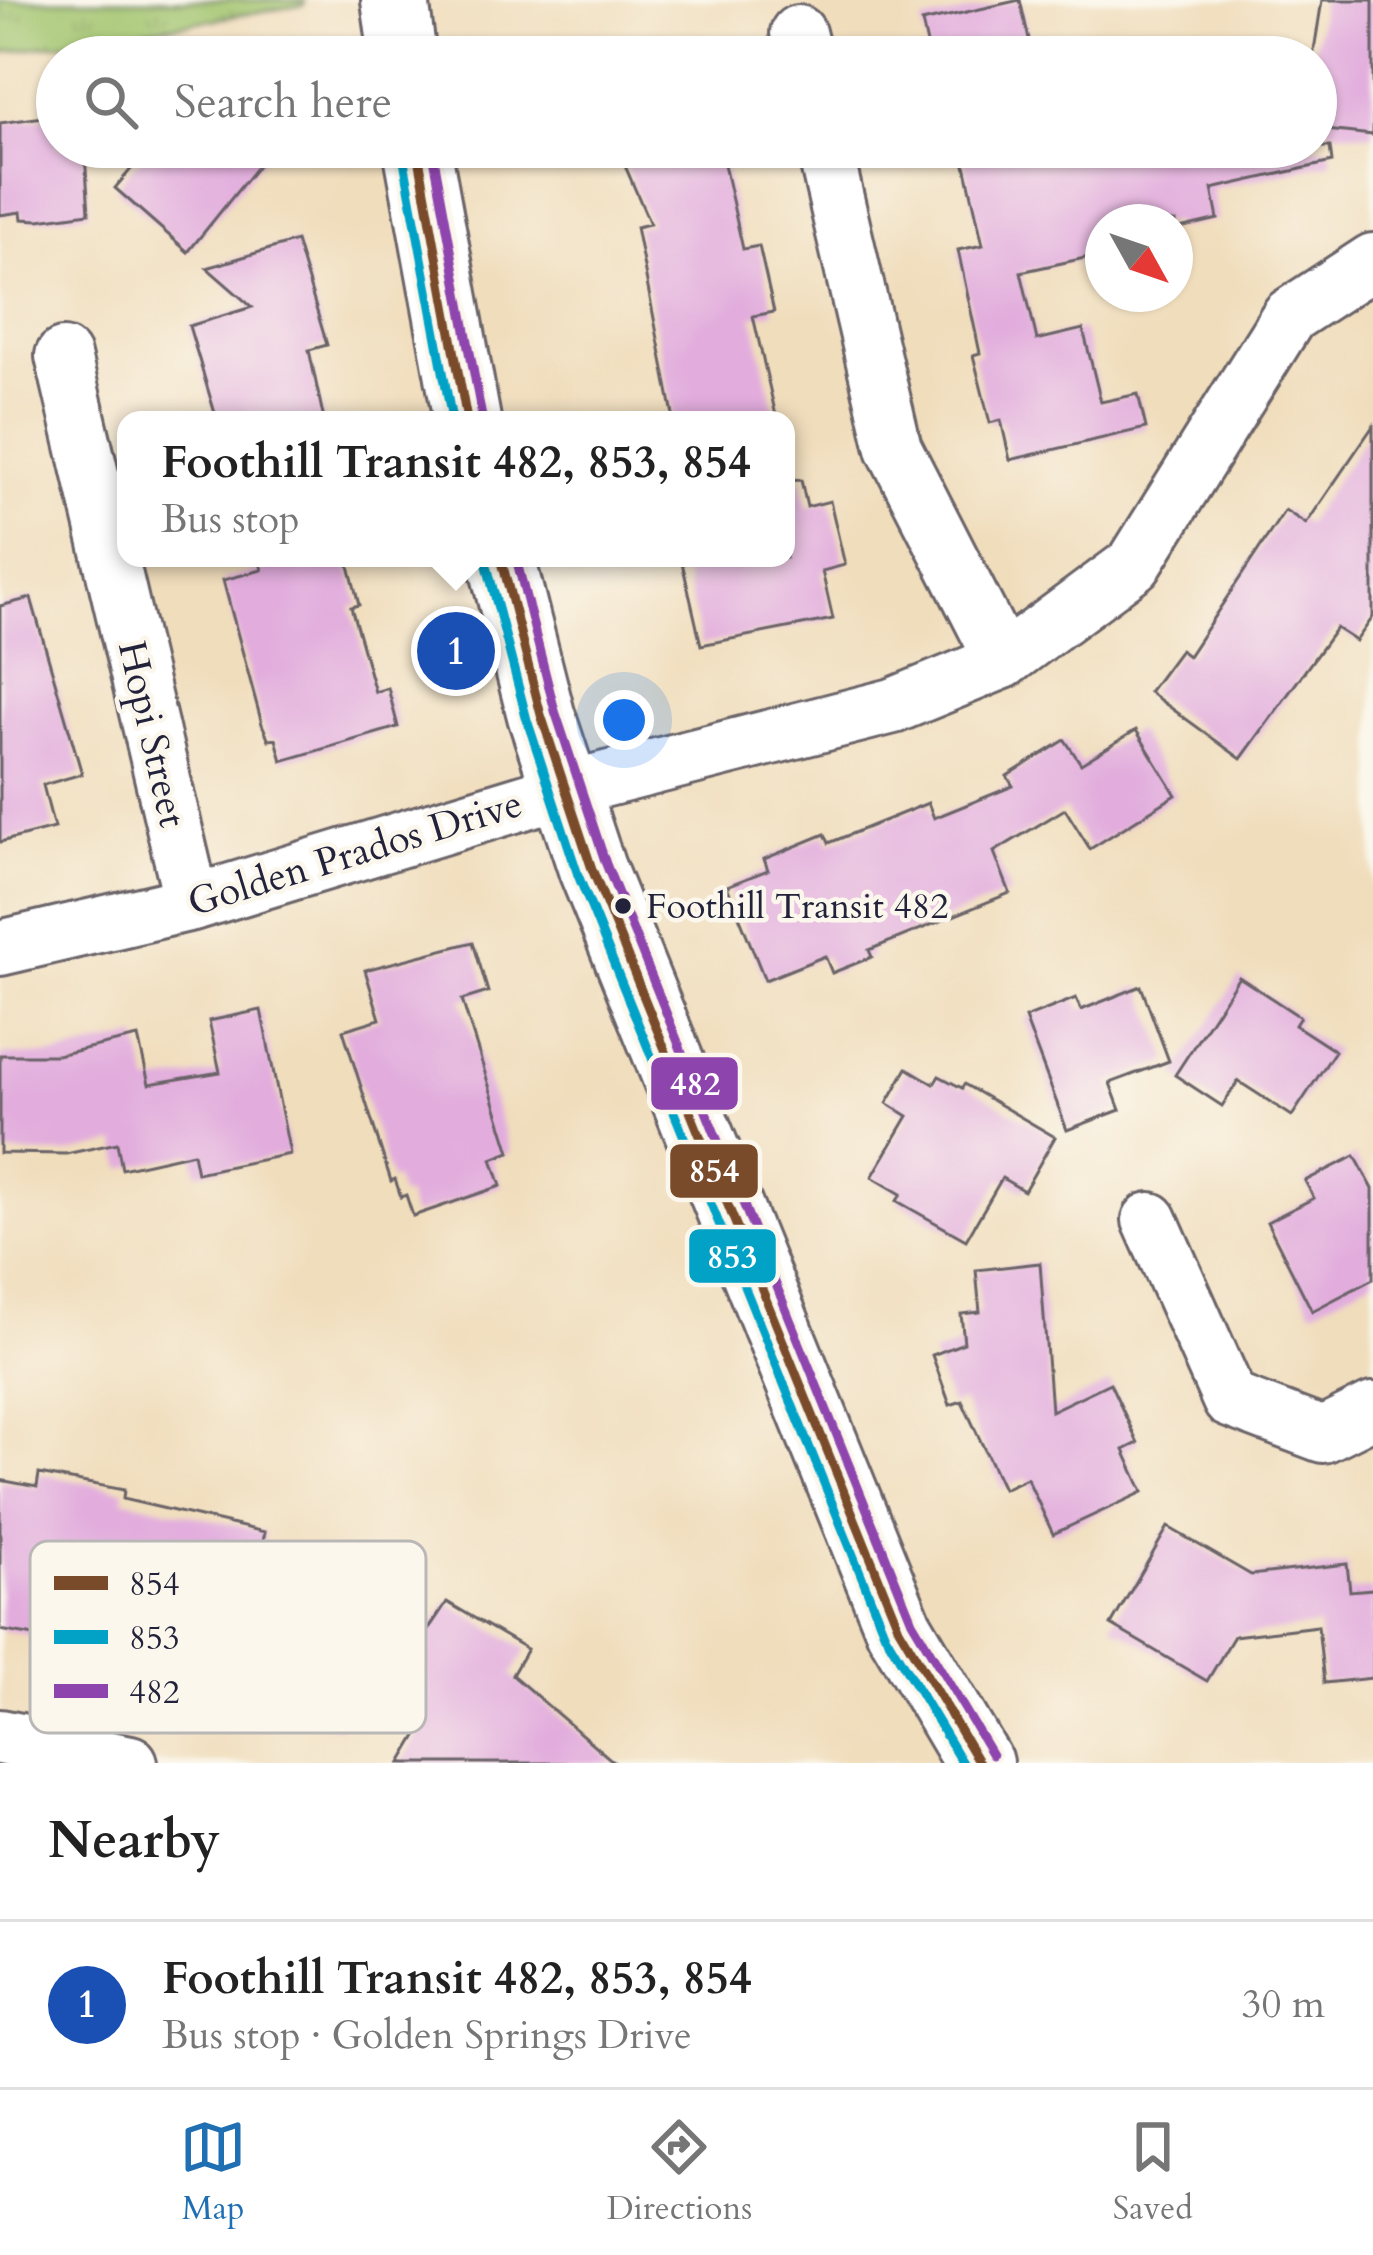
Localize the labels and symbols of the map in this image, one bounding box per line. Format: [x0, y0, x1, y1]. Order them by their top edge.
north arrow [1085, 204, 1193, 312]
pin: 1 [417, 606, 495, 696]
street label: Hopi Street [105, 636, 199, 832]
your location [594, 690, 654, 750]
street label: Golden Prados Drive [181, 777, 529, 929]
place label: Foothill Transit 482 [646, 882, 949, 931]
marker: Foothill Transit 482 [612, 895, 634, 917]
line badge: 482 [649, 1055, 740, 1112]
text: 482 [670, 1062, 720, 1107]
line badge: 854 [668, 1142, 760, 1200]
text: 854 [689, 1149, 739, 1194]
line badge: 853 [687, 1227, 778, 1285]
text: 853 [707, 1235, 757, 1280]
legend [30, 1541, 426, 1733]
text: 854 [129, 1562, 180, 1607]
text: 853 [129, 1616, 180, 1661]
text: 482 [129, 1670, 180, 1715]

